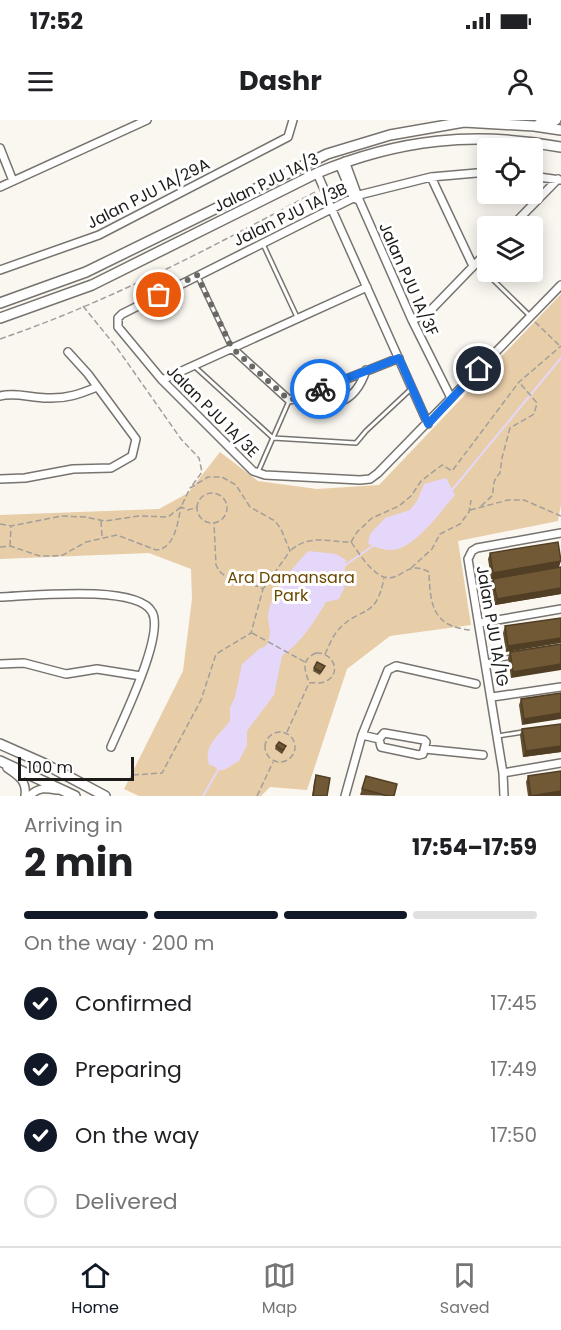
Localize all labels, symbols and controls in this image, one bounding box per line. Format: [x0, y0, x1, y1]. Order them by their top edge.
text: 17:52 [30, 6, 83, 37]
text: Dashr [239, 62, 322, 99]
icon: menu [24, 65, 57, 98]
icon: person [504, 65, 537, 98]
map controls [477, 138, 543, 282]
button: locate [477, 138, 543, 204]
street label: Jalan PJU 1A/3 [210, 147, 323, 218]
street label: Jalan PJU 1A/29A [83, 152, 214, 234]
street label: Jalan PJU 1A/3B [229, 177, 351, 252]
button: layers [477, 216, 543, 282]
street label: Jalan PJU 1A/3F [373, 219, 444, 340]
pin [133, 269, 184, 320]
icon: bag [142, 278, 175, 311]
pin [453, 343, 504, 394]
icon: home [462, 352, 495, 385]
courier [290, 359, 350, 419]
street label: Jalan PJU 1A/3E [161, 360, 264, 463]
icon: bike [304, 373, 337, 406]
street label: Jalan PJU 1A/1G [471, 564, 514, 688]
park label: Ara Damansara Park [227, 566, 355, 607]
scale bar [18, 754, 134, 782]
text: 100 m [27, 756, 73, 779]
text: Arriving in [24, 811, 123, 839]
text: 17:54–17:59 [412, 832, 537, 863]
text: 2 min [24, 835, 134, 890]
text: On the way · 200 m [24, 929, 214, 957]
icon: check [24, 987, 57, 1020]
text: Confirmed [75, 988, 192, 1019]
text: 17:45 [490, 989, 537, 1017]
icon: check [24, 1053, 57, 1086]
text: Preparing [75, 1054, 182, 1085]
text: 17:49 [490, 1055, 537, 1083]
icon: check [24, 1119, 57, 1152]
text: On the way [75, 1120, 199, 1151]
text: 17:50 [490, 1121, 537, 1149]
text: Delivered [75, 1186, 178, 1217]
tab: Home [71, 1259, 119, 1320]
tab: Map [262, 1259, 297, 1320]
tab: Saved [440, 1259, 490, 1320]

